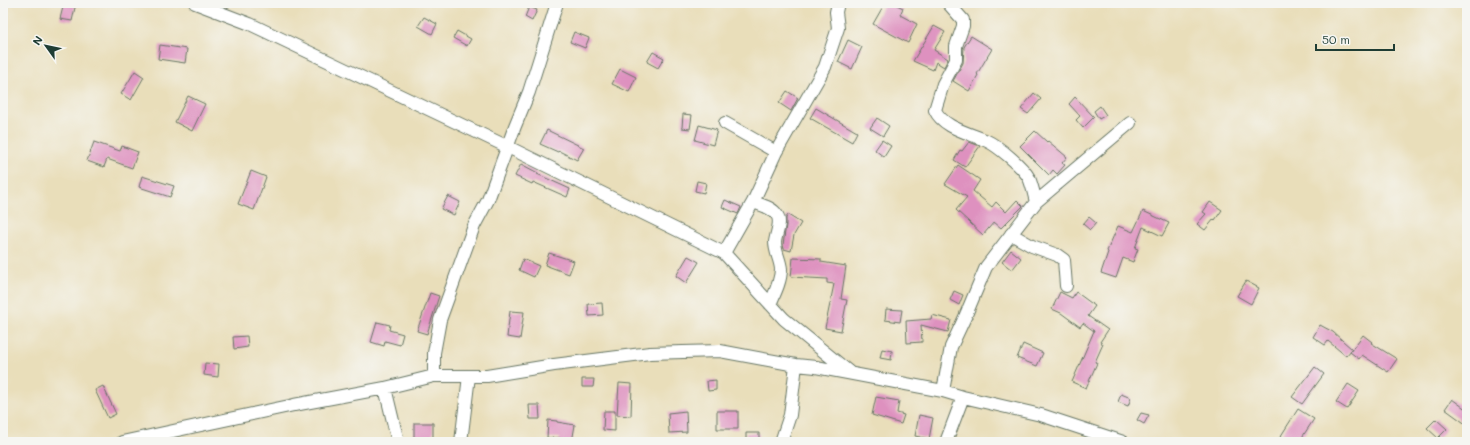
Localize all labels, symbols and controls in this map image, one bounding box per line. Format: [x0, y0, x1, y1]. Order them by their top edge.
north arrow [26, 26, 66, 66]
scale bar [1316, 26, 1394, 52]
text: 50 m [1322, 31, 1350, 47]
text: N [29, 33, 46, 48]

